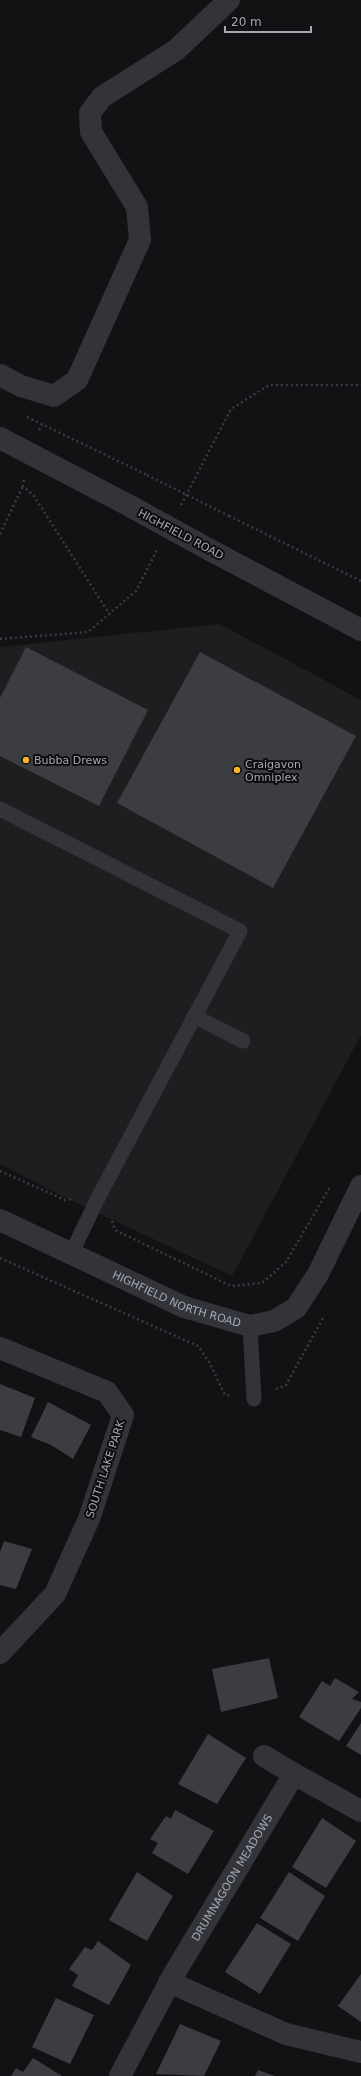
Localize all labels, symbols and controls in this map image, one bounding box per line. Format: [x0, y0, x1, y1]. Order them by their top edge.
scale bar [225, 8, 311, 34]
text: 20 m [231, 15, 262, 29]
street label: HIGHFIELD ROAD [136, 506, 226, 562]
place label: Bubba Drews [34, 754, 107, 767]
marker: Bubba Drews [21, 755, 31, 765]
place label: Craigavon Omniplex [245, 758, 301, 784]
marker: Craigavon Omniplex [232, 765, 242, 775]
street label: HIGHFIELD NORTH ROAD [110, 1268, 243, 1330]
street label: SOUTH LAKE PARK [84, 1418, 128, 1520]
street label: DRUMNAGOON MEADOWS [189, 1812, 275, 1944]

